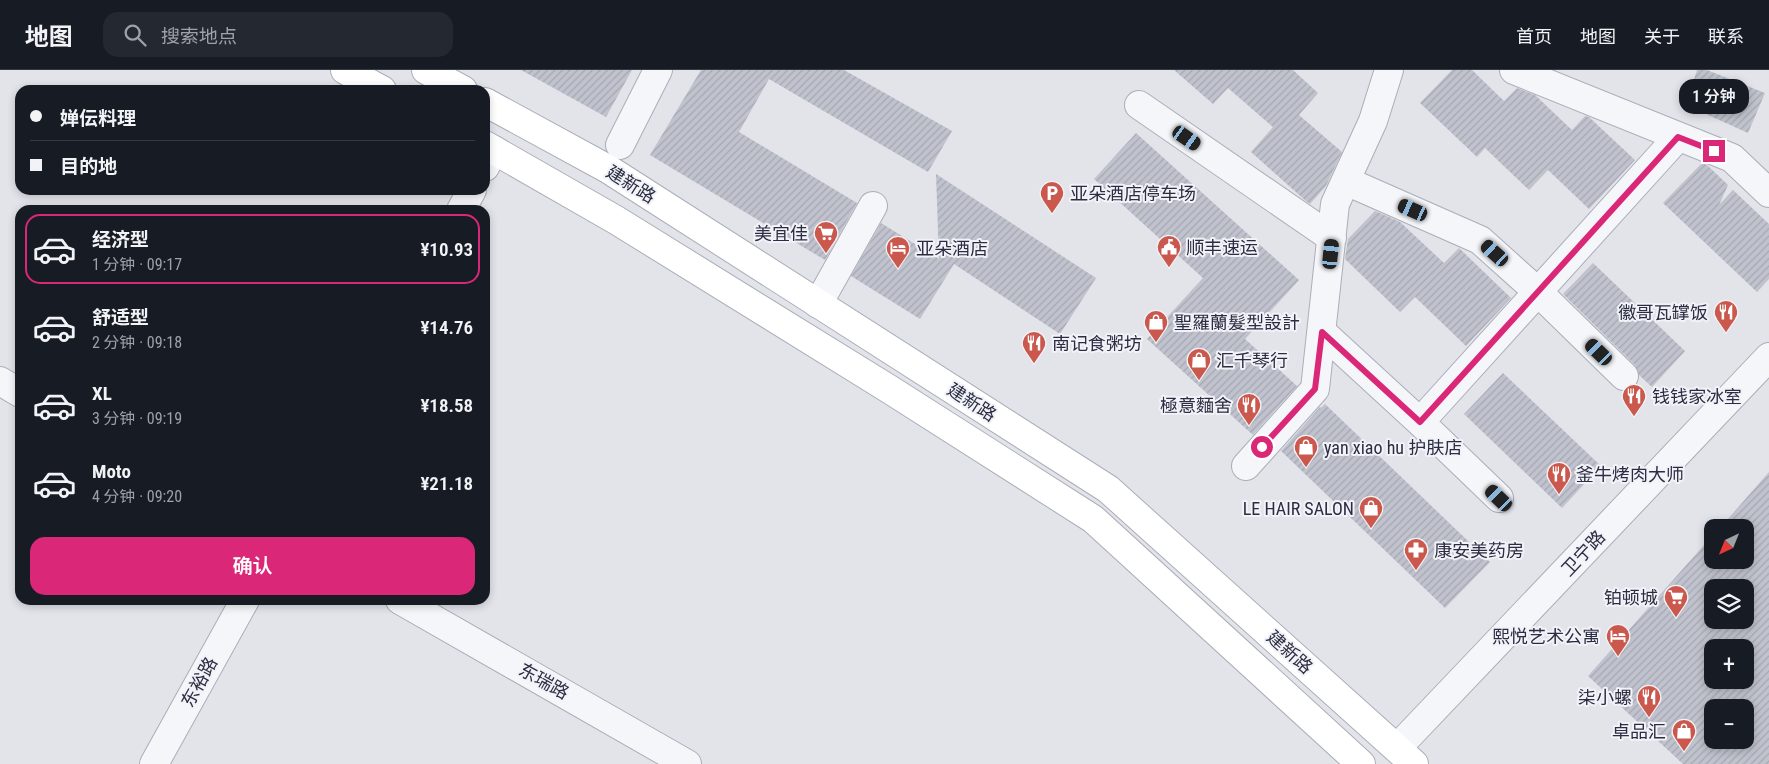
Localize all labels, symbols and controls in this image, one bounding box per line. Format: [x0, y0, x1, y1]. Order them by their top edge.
search box [103, 12, 453, 57]
icon: search [121, 21, 149, 49]
text: 地图 [25, 23, 73, 51]
text: 搜索地点 [161, 25, 237, 48]
text: 首页 [1516, 26, 1552, 47]
text: 地图 [1580, 26, 1616, 47]
text: 关于 [1644, 26, 1680, 47]
text: 联系 [1708, 26, 1744, 47]
callout: 1 分钟 [1679, 78, 1749, 114]
text: 1 分钟 [1692, 87, 1736, 106]
text: 婵伝料理 [60, 107, 136, 130]
car [1170, 123, 1203, 153]
route end [1703, 140, 1725, 162]
text: 目的地 [60, 155, 117, 178]
street label: 建新路 [603, 161, 659, 207]
parking icon: 亚朵酒店停车场 [1039, 180, 1065, 214]
place label: 亚朵酒店停车场 [1070, 183, 1196, 204]
car [1396, 197, 1429, 223]
supermarket icon: 美宜佳 [813, 220, 839, 254]
place label: 美宜佳 [754, 223, 808, 244]
icon: car [32, 227, 77, 272]
text: 经济型 [92, 228, 149, 251]
public building icon: 顺丰速运 [1156, 234, 1182, 268]
hotel icon: 亚朵酒店 [885, 235, 911, 269]
place label: 顺丰速运 [1186, 237, 1258, 258]
car [1478, 237, 1511, 269]
text: ¥10.93 [420, 238, 473, 261]
place label: 亚朵酒店 [916, 238, 988, 259]
car [1321, 238, 1340, 270]
text: 1 分钟 · 09:17 [92, 255, 182, 274]
restaurant icon: 徽哥瓦罉饭 [1713, 299, 1739, 333]
place label: 徽哥瓦罉饭 [1618, 302, 1708, 323]
icon: car [32, 305, 77, 350]
text: 舒适型 [92, 306, 149, 329]
shop icon: 聖羅蘭髮型設計 [1143, 309, 1169, 343]
place label: 聖羅蘭髮型設計 [1174, 312, 1300, 333]
text: ¥14.76 [420, 316, 473, 339]
restaurant icon: 南记食粥坊 [1021, 330, 1047, 364]
text: 2 分钟 · 09:18 [92, 333, 182, 352]
place label: 南记食粥坊 [1052, 333, 1142, 354]
car [1583, 336, 1615, 368]
shop icon: 汇千琴行 [1186, 347, 1212, 381]
place label: 汇千琴行 [1216, 350, 1288, 371]
street label: 建新路 [944, 378, 1000, 426]
text: XL [92, 382, 112, 405]
icon: car [32, 383, 77, 428]
restaurant icon: 钱钱家冰室 [1621, 383, 1647, 417]
place label: 钱钱家冰室 [1652, 386, 1742, 407]
restaurant icon: 極意麵舍 [1236, 392, 1262, 426]
text: ¥18.58 [420, 394, 473, 417]
place label: 極意麵舍 [1160, 395, 1232, 416]
text: 3 分钟 · 09:19 [92, 409, 182, 428]
shop icon: yan xiao hu 护肤店 [1293, 434, 1319, 468]
route start [1251, 436, 1273, 458]
place label: yan xiao hu 护肤店 [1324, 437, 1462, 458]
text: Moto [92, 460, 131, 483]
icon: car [32, 461, 77, 506]
restaurant icon: 釜牛烤肉大师 [1546, 461, 1572, 495]
place label: 釜牛烤肉大师 [1576, 464, 1684, 485]
text: ¥21.18 [420, 472, 473, 495]
car [1483, 482, 1515, 514]
text: 4 分钟 · 09:20 [92, 487, 182, 506]
shop icon: LE HAIR SALON [1358, 495, 1384, 529]
place label: LE HAIR SALON [1243, 498, 1354, 519]
north arrow [1704, 519, 1754, 569]
map controls [1704, 519, 1754, 749]
street label: 卫宁路 [1557, 526, 1609, 580]
button: 确认 [30, 537, 475, 595]
pharmacy icon: 康安美药房 [1403, 537, 1429, 571]
place label: 康安美药房 [1434, 540, 1524, 561]
button: layers [1704, 579, 1754, 629]
supermarket icon: 铂顿城 [1663, 584, 1689, 618]
place label: 铂顿城 [1604, 587, 1658, 608]
hotel icon: 熙悦艺术公寓 [1605, 623, 1631, 657]
street label: 建新路 [1263, 626, 1317, 678]
place label: 熙悦艺术公寓 [1492, 626, 1600, 647]
button: + [1704, 639, 1754, 689]
street label: 东裕路 [177, 653, 221, 711]
street label: 东瑞路 [515, 659, 573, 703]
restaurant icon: 柒小螺 [1636, 684, 1662, 718]
place label: 柒小螺 [1578, 687, 1632, 708]
button: − [1704, 699, 1754, 749]
shop icon: 卓品汇 [1671, 718, 1697, 752]
place label: 卓品汇 [1612, 721, 1666, 742]

